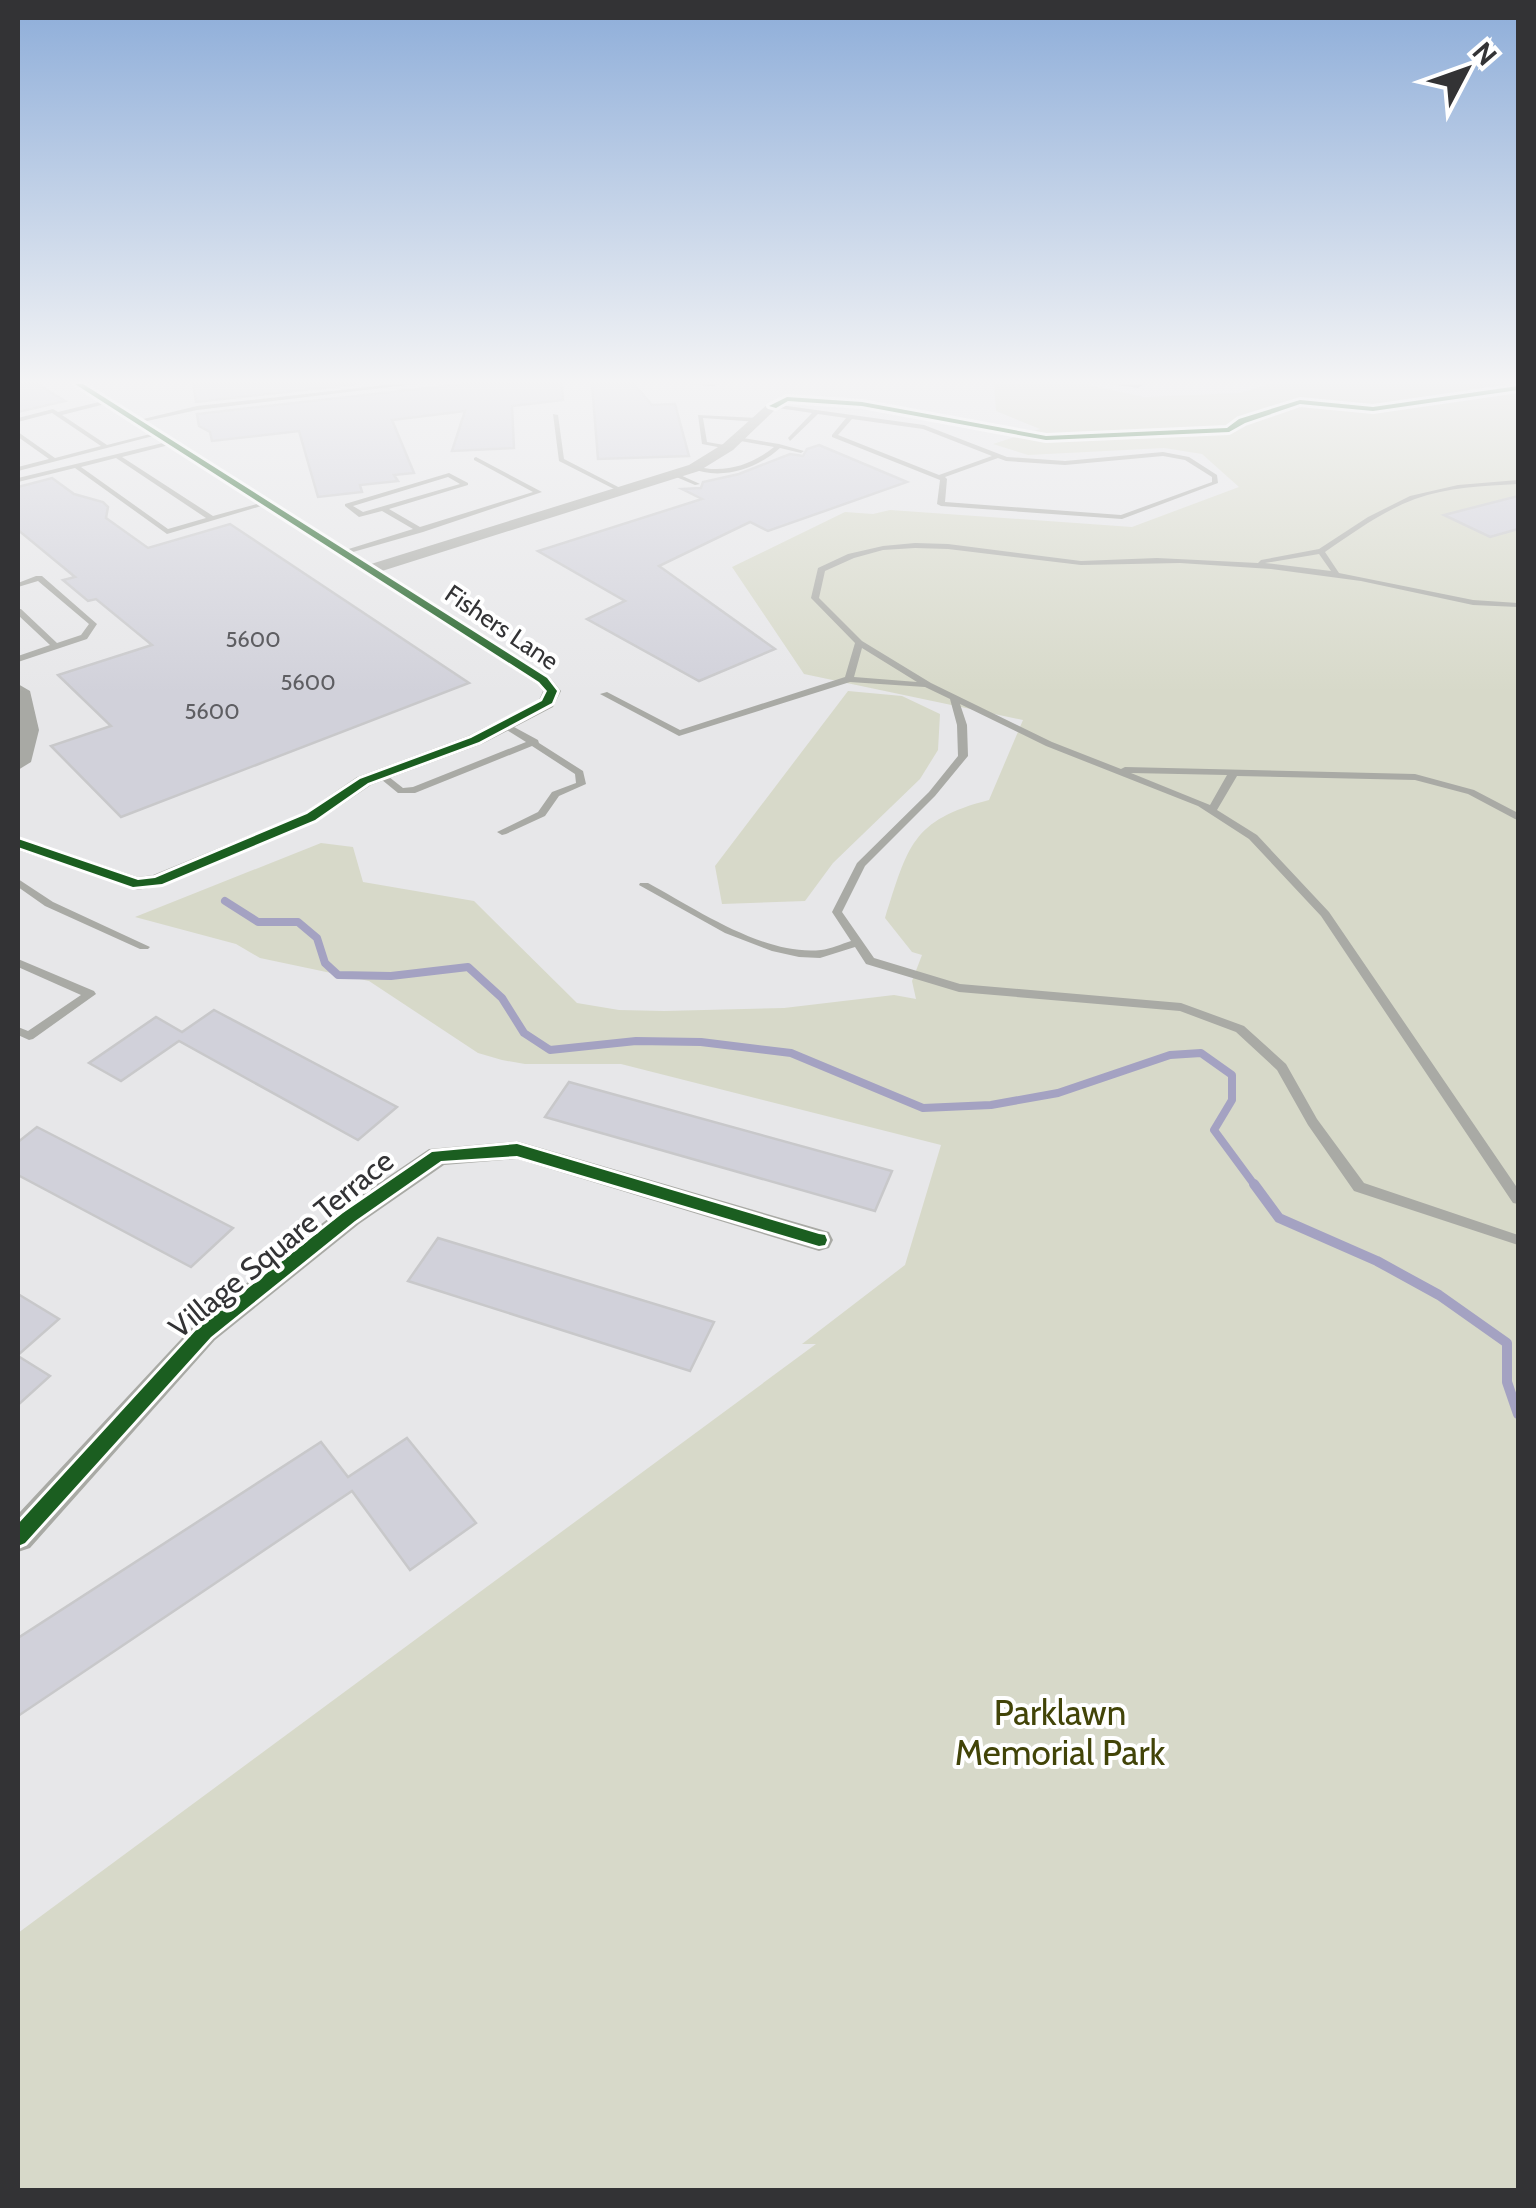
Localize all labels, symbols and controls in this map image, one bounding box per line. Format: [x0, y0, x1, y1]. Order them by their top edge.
north arrow [1416, 20, 1516, 120]
text: N [1466, 35, 1504, 72]
street label: Fishers Lane [440, 578, 564, 676]
house number: 5600 [225, 626, 281, 653]
house number: 5600 [280, 669, 336, 696]
house number: 5600 [184, 698, 240, 725]
street label: Village Square Terrace [161, 1142, 401, 1346]
park label: Parklawn Memorial Park [955, 1691, 1165, 1774]

